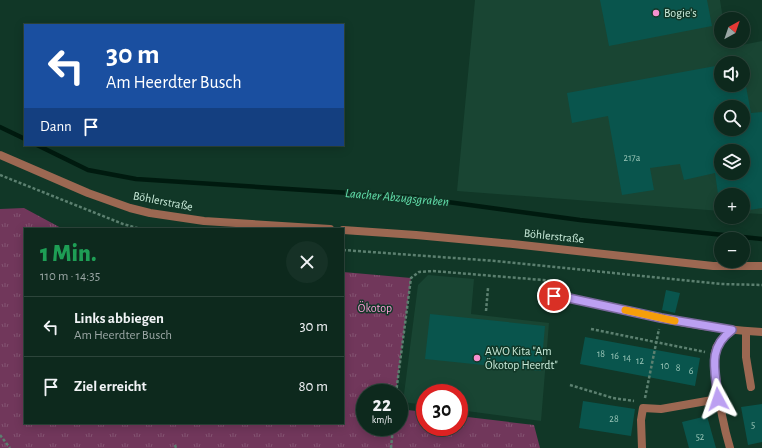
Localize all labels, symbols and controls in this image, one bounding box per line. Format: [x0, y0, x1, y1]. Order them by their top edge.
place label: Bogie's [664, 7, 697, 19]
marker: Bogie's [651, 8, 661, 18]
north arrow [714, 12, 750, 48]
map controls [714, 12, 750, 268]
icon: left [40, 40, 92, 92]
text: 30 m [106, 41, 159, 69]
button: sound [714, 56, 750, 92]
text: Am Heerdter Busch [106, 74, 242, 92]
button: search [714, 100, 750, 136]
icon: arrive [80, 116, 102, 138]
text: Dann [40, 119, 72, 134]
button: layers [714, 144, 750, 180]
house number: 217a [624, 153, 641, 163]
water label: Laacher Abzugsgraben [345, 187, 449, 209]
button: + [714, 188, 750, 224]
street label: Böhlerstraße [132, 189, 194, 213]
street label: Böhlerstraße [523, 227, 585, 245]
button: − [714, 232, 750, 268]
button: close [286, 241, 328, 283]
text: 1 Min. [40, 242, 96, 266]
text: 110 m · 14:35 [40, 270, 100, 283]
pin [537, 279, 571, 313]
icon: arrive [543, 285, 565, 307]
park label: Ökotop [358, 301, 392, 314]
text: Links abbiegen [74, 311, 164, 326]
icon: left [40, 316, 62, 338]
text: 30 m [299, 319, 328, 334]
text: Am Heerdter Busch [74, 329, 172, 342]
place label: AWO Kita "Am Ökotop Heerdt" [485, 345, 558, 371]
house number: 18 [597, 349, 605, 359]
house number: 16 [611, 351, 619, 361]
marker: AWO Kita "Am Ökotop Heerdt" [472, 353, 482, 363]
house number: 14 [623, 353, 631, 363]
house number: 12 [636, 356, 644, 366]
house number: 10 [661, 361, 669, 371]
house number: 8 [676, 363, 681, 373]
house number: 6 [689, 366, 694, 376]
icon: arrive [40, 376, 62, 398]
position arrow [697, 378, 739, 420]
text: Ziel erreicht [74, 379, 147, 394]
text: 80 m [298, 379, 328, 394]
speed limit sign: 30 [416, 384, 468, 436]
text: 22 [373, 395, 391, 415]
house number: 28 [609, 414, 619, 424]
text: km/h [372, 415, 392, 425]
house number: 5 [751, 420, 755, 430]
house number: 52 [696, 432, 705, 442]

